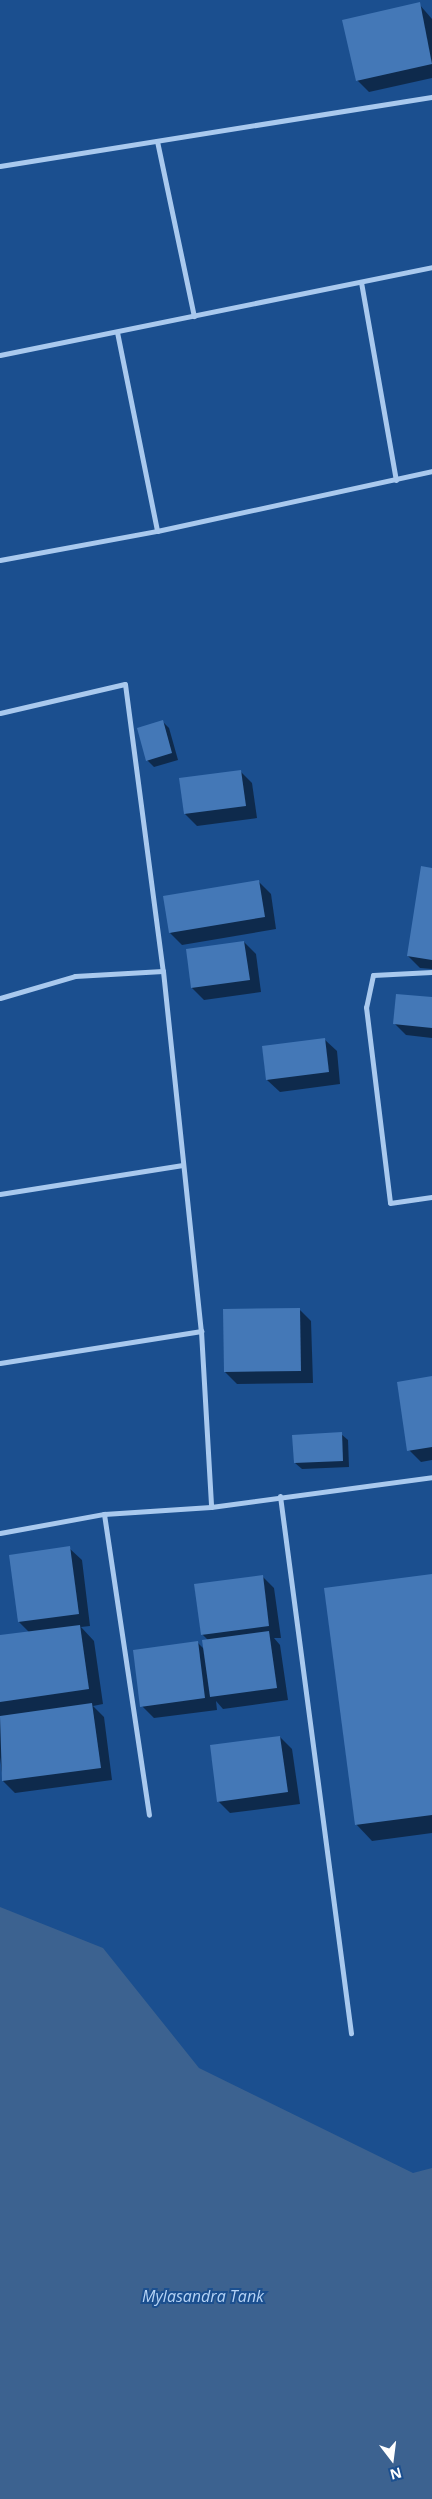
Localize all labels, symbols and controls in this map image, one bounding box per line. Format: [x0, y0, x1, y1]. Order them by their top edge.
water label: Mylasandra Tank [142, 2286, 264, 2306]
north arrow [367, 2434, 417, 2484]
text: N [388, 2463, 404, 2485]

